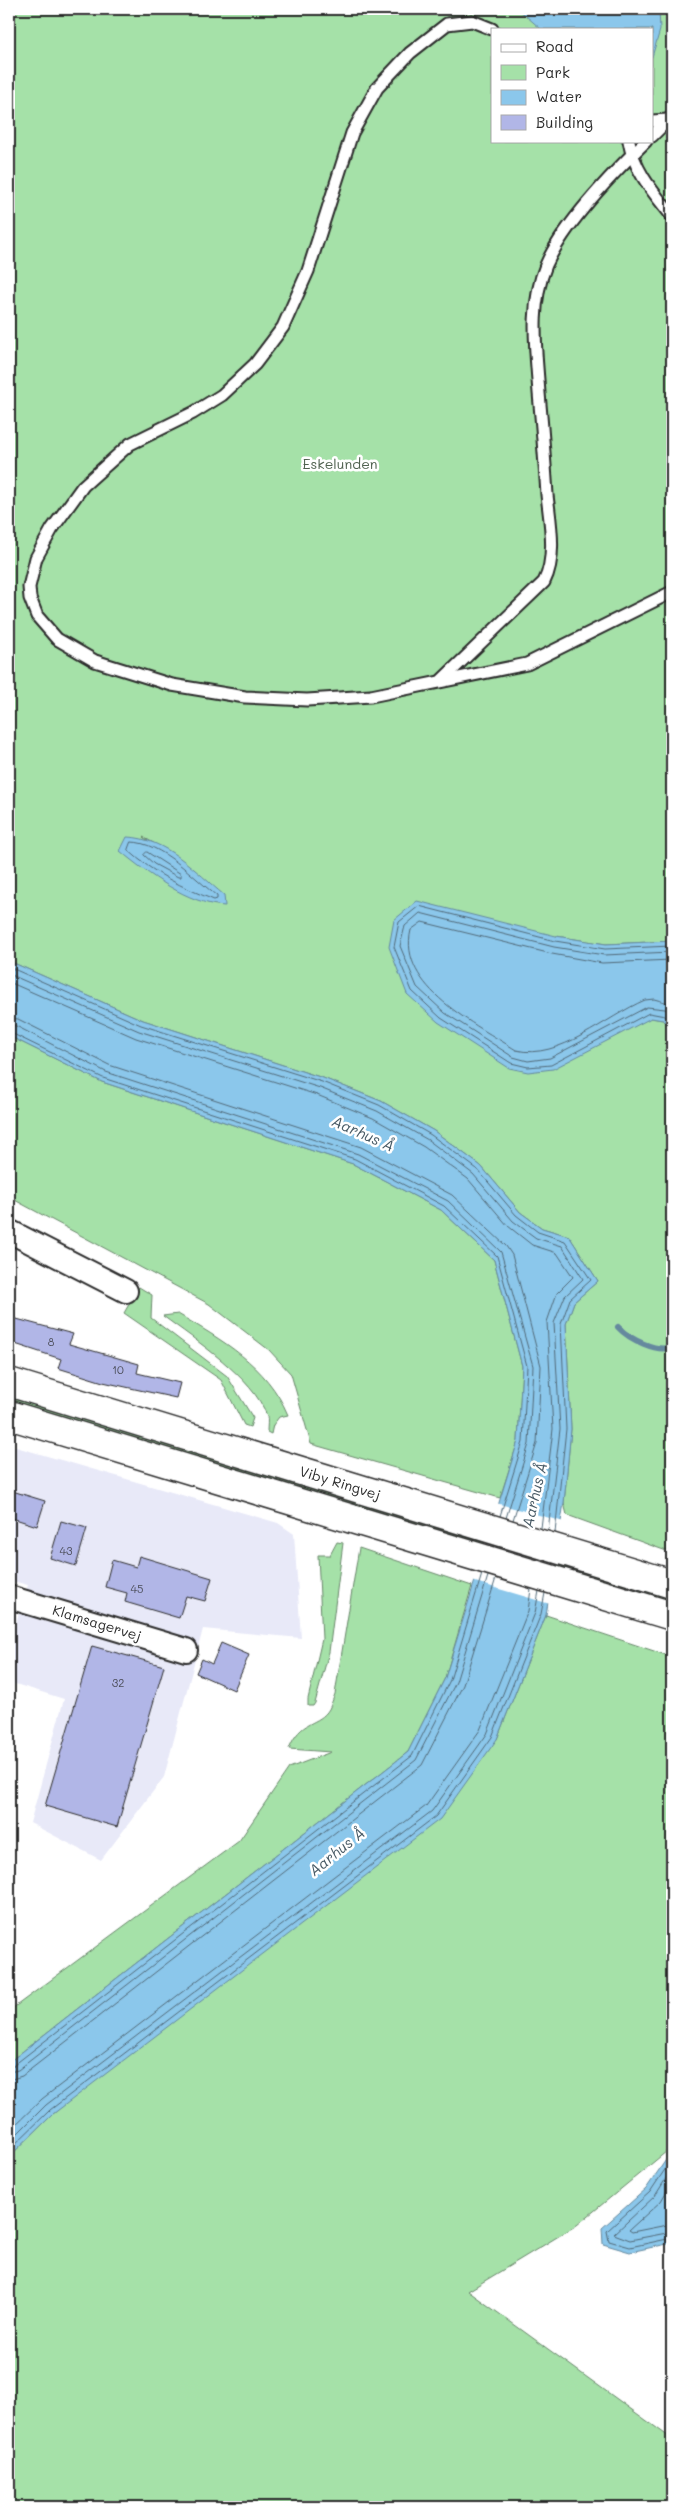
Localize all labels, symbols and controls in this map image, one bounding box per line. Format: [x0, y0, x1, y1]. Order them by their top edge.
legend [491, 28, 654, 142]
text: Road [536, 36, 573, 56]
text: Park [536, 62, 570, 82]
text: Water [536, 86, 582, 106]
text: Building [536, 112, 593, 132]
park label: Eskelunden [302, 454, 378, 473]
water label: Aarhus Å [329, 1110, 398, 1156]
house number: 8 [48, 1334, 55, 1349]
house number: 10 [112, 1362, 124, 1377]
water label: Aarhus Å [517, 1460, 551, 1529]
street label: Viby Ringvej [297, 1461, 383, 1504]
house number: 43 [60, 1543, 73, 1558]
house number: 45 [131, 1581, 143, 1596]
street label: Klamsagervej [50, 1600, 144, 1645]
house number: 32 [112, 1675, 124, 1690]
water label: Aarhus Å [304, 1823, 368, 1880]

